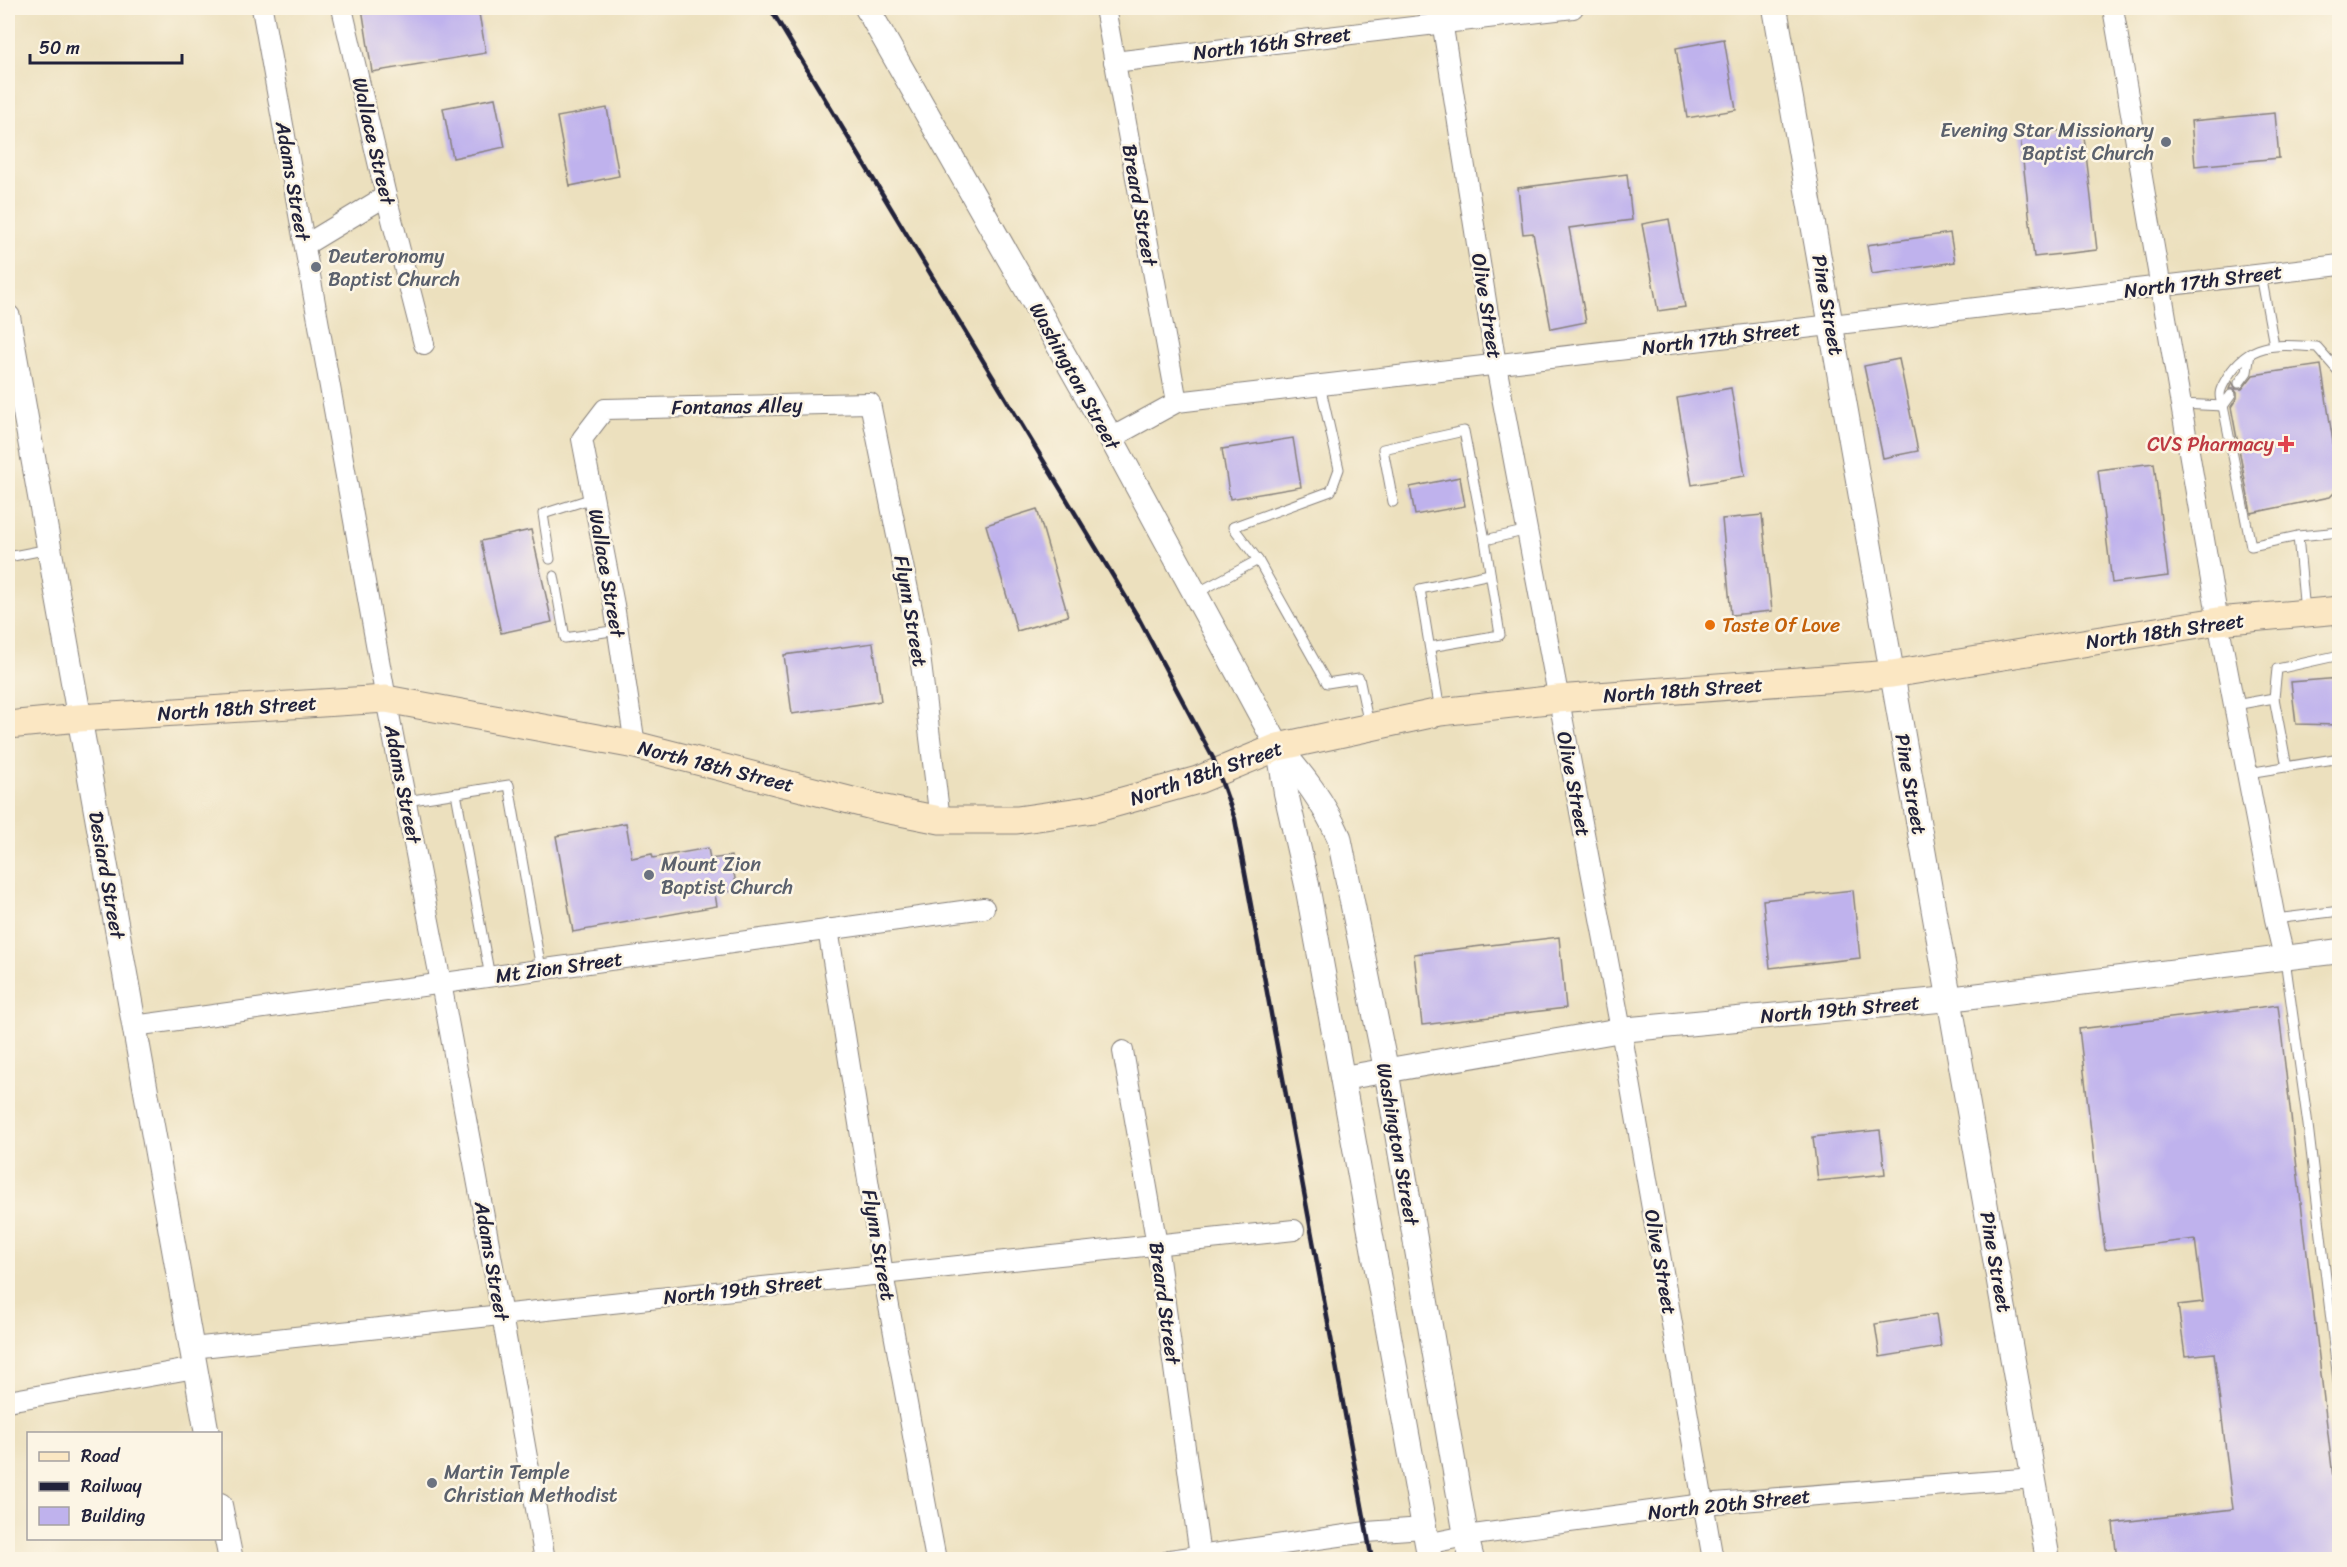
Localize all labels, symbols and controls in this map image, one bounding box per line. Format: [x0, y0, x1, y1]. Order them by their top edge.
street label: North 16th Street [1191, 16, 1353, 71]
scale bar [30, 27, 182, 65]
text: 50 m [39, 32, 80, 64]
street label: Wallace Street [342, 74, 405, 209]
place label: Evening Star Missionary Baptist Church [1940, 113, 2155, 171]
street label: Adams Street [265, 118, 320, 244]
marker: Evening Star Missionary Baptist Church [2159, 135, 2173, 149]
street label: Breard Street [1112, 141, 1168, 270]
place label: Deuteronomy Baptist Church [328, 239, 460, 297]
street label: Olive Street [1461, 251, 1512, 362]
street label: Pine Street [1801, 252, 1854, 359]
street label: North 17th Street [2122, 254, 2284, 309]
marker: Deuteronomy Baptist Church [309, 260, 323, 274]
street label: Washington Street [1019, 296, 1130, 457]
street label: North 17th Street [1640, 311, 1802, 366]
street label: Fontanas Alley [671, 388, 803, 425]
place label: CVS Pharmacy [2147, 427, 2275, 462]
marker: CVS Pharmacy [2279, 437, 2293, 451]
street label: Wallace Street [578, 506, 635, 641]
street label: Flynn Street [883, 553, 938, 670]
street label: North 18th Street [2083, 603, 2247, 660]
place label: Taste Of Love [1722, 608, 1840, 643]
marker: Taste Of Love [1703, 618, 1717, 632]
street label: North 18th Street [1602, 667, 1764, 714]
street label: North 18th Street [156, 685, 318, 732]
street label: Adams Street [374, 721, 431, 848]
street label: Olive Street [1546, 729, 1601, 840]
street label: North 18th Street [634, 730, 798, 803]
street label: North 18th Street [1125, 731, 1288, 816]
street label: Pine Street [1884, 731, 1937, 838]
street label: Desiard Street [78, 808, 135, 943]
place label: Mount Zion Baptist Church [661, 847, 793, 905]
marker: Mount Zion Baptist Church [642, 868, 656, 882]
street label: Mt Zion Street [493, 941, 625, 994]
street label: North 19th Street [1759, 985, 1922, 1034]
street label: Washington Street [1366, 1060, 1429, 1229]
street label: Flynn Street [851, 1187, 906, 1304]
street label: Adams Street [464, 1198, 519, 1324]
street label: Olive Street [1634, 1207, 1687, 1318]
street label: Pine Street [1969, 1209, 2022, 1316]
street label: Breard Street [1139, 1240, 1191, 1367]
street label: North 19th Street [662, 1264, 825, 1315]
legend [27, 1432, 222, 1540]
text: Road [81, 1440, 121, 1472]
place label: Martin Temple Christian Methodist [444, 1455, 618, 1513]
text: Railway [81, 1470, 143, 1502]
marker: Martin Temple Christian Methodist [425, 1476, 439, 1490]
street label: North 20th Street [1646, 1479, 1812, 1530]
text: Building [81, 1500, 145, 1532]

